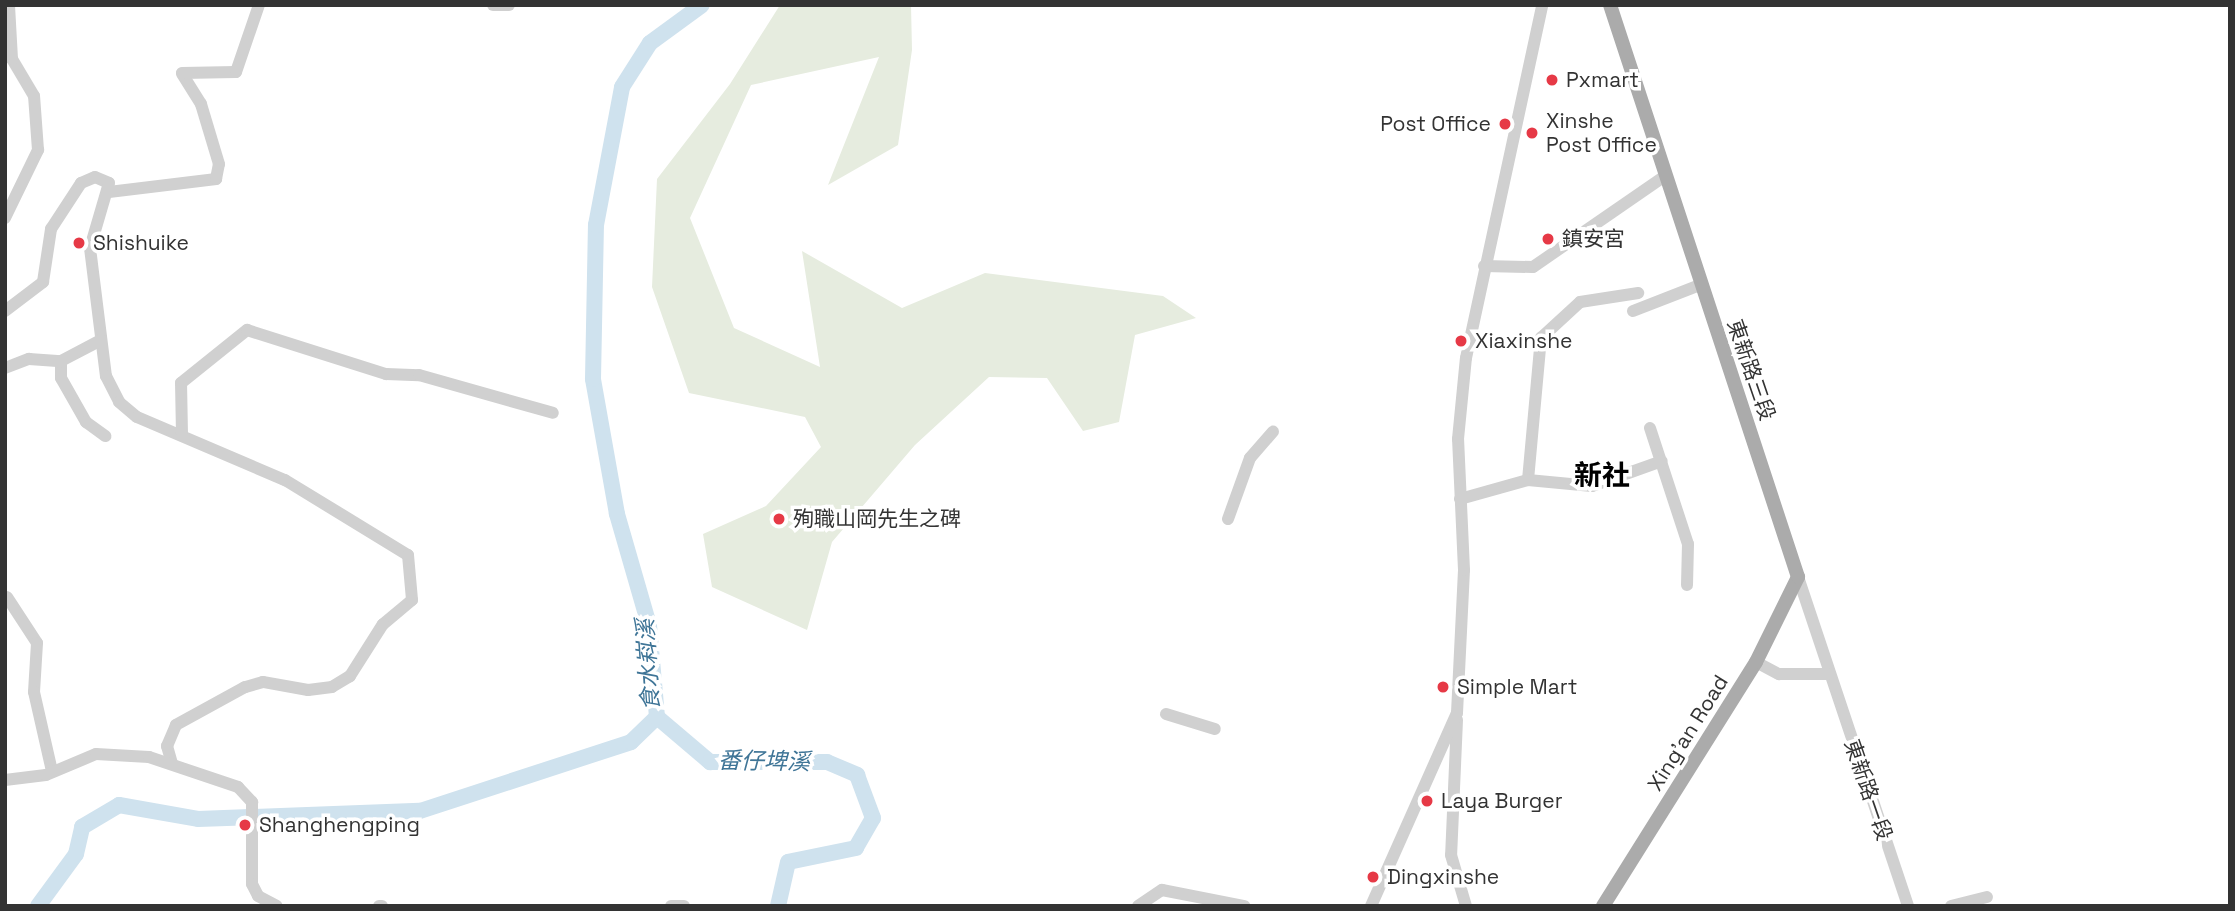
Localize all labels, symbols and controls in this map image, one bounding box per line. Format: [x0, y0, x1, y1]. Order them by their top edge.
place label: Pxmart [1566, 67, 1639, 93]
marker: Pxmart [1544, 72, 1560, 88]
place label: Xinshe Post Office [1546, 108, 1657, 158]
place label: Post Office [1380, 111, 1491, 137]
marker: Post Office [1497, 116, 1513, 132]
marker: Xinshe Post Office [1524, 125, 1540, 141]
place label: 鎮安宮 [1562, 226, 1625, 252]
place label: Shishuike [93, 230, 189, 256]
marker: 鎮安宮 [1540, 231, 1556, 247]
marker: Shishuike [71, 235, 87, 251]
street label: 東新路三段 [1722, 316, 1780, 424]
place label: Xiaxinshe [1475, 328, 1572, 354]
marker: Xiaxinshe [1453, 333, 1469, 349]
district label: 新社 [1574, 458, 1630, 492]
place label: 殉職山岡先生之碑 [793, 506, 961, 532]
marker: 殉職山岡先生之碑 [771, 511, 787, 527]
water label: 食水嵙溪 [631, 618, 665, 712]
street label: Xing'an Road [1642, 671, 1734, 795]
place label: Simple Mart [1457, 674, 1577, 700]
marker: Simple Mart [1435, 679, 1451, 695]
street label: 東新路一段 [1839, 736, 1897, 844]
water label: 番仔埤溪 [718, 746, 810, 776]
place label: Laya Burger [1441, 788, 1563, 814]
marker: Laya Burger [1419, 793, 1435, 809]
place label: Shanghengping [259, 812, 420, 838]
marker: Shanghengping [237, 817, 253, 833]
place label: Dingxinshe [1387, 864, 1499, 890]
marker: Dingxinshe [1365, 869, 1381, 885]

